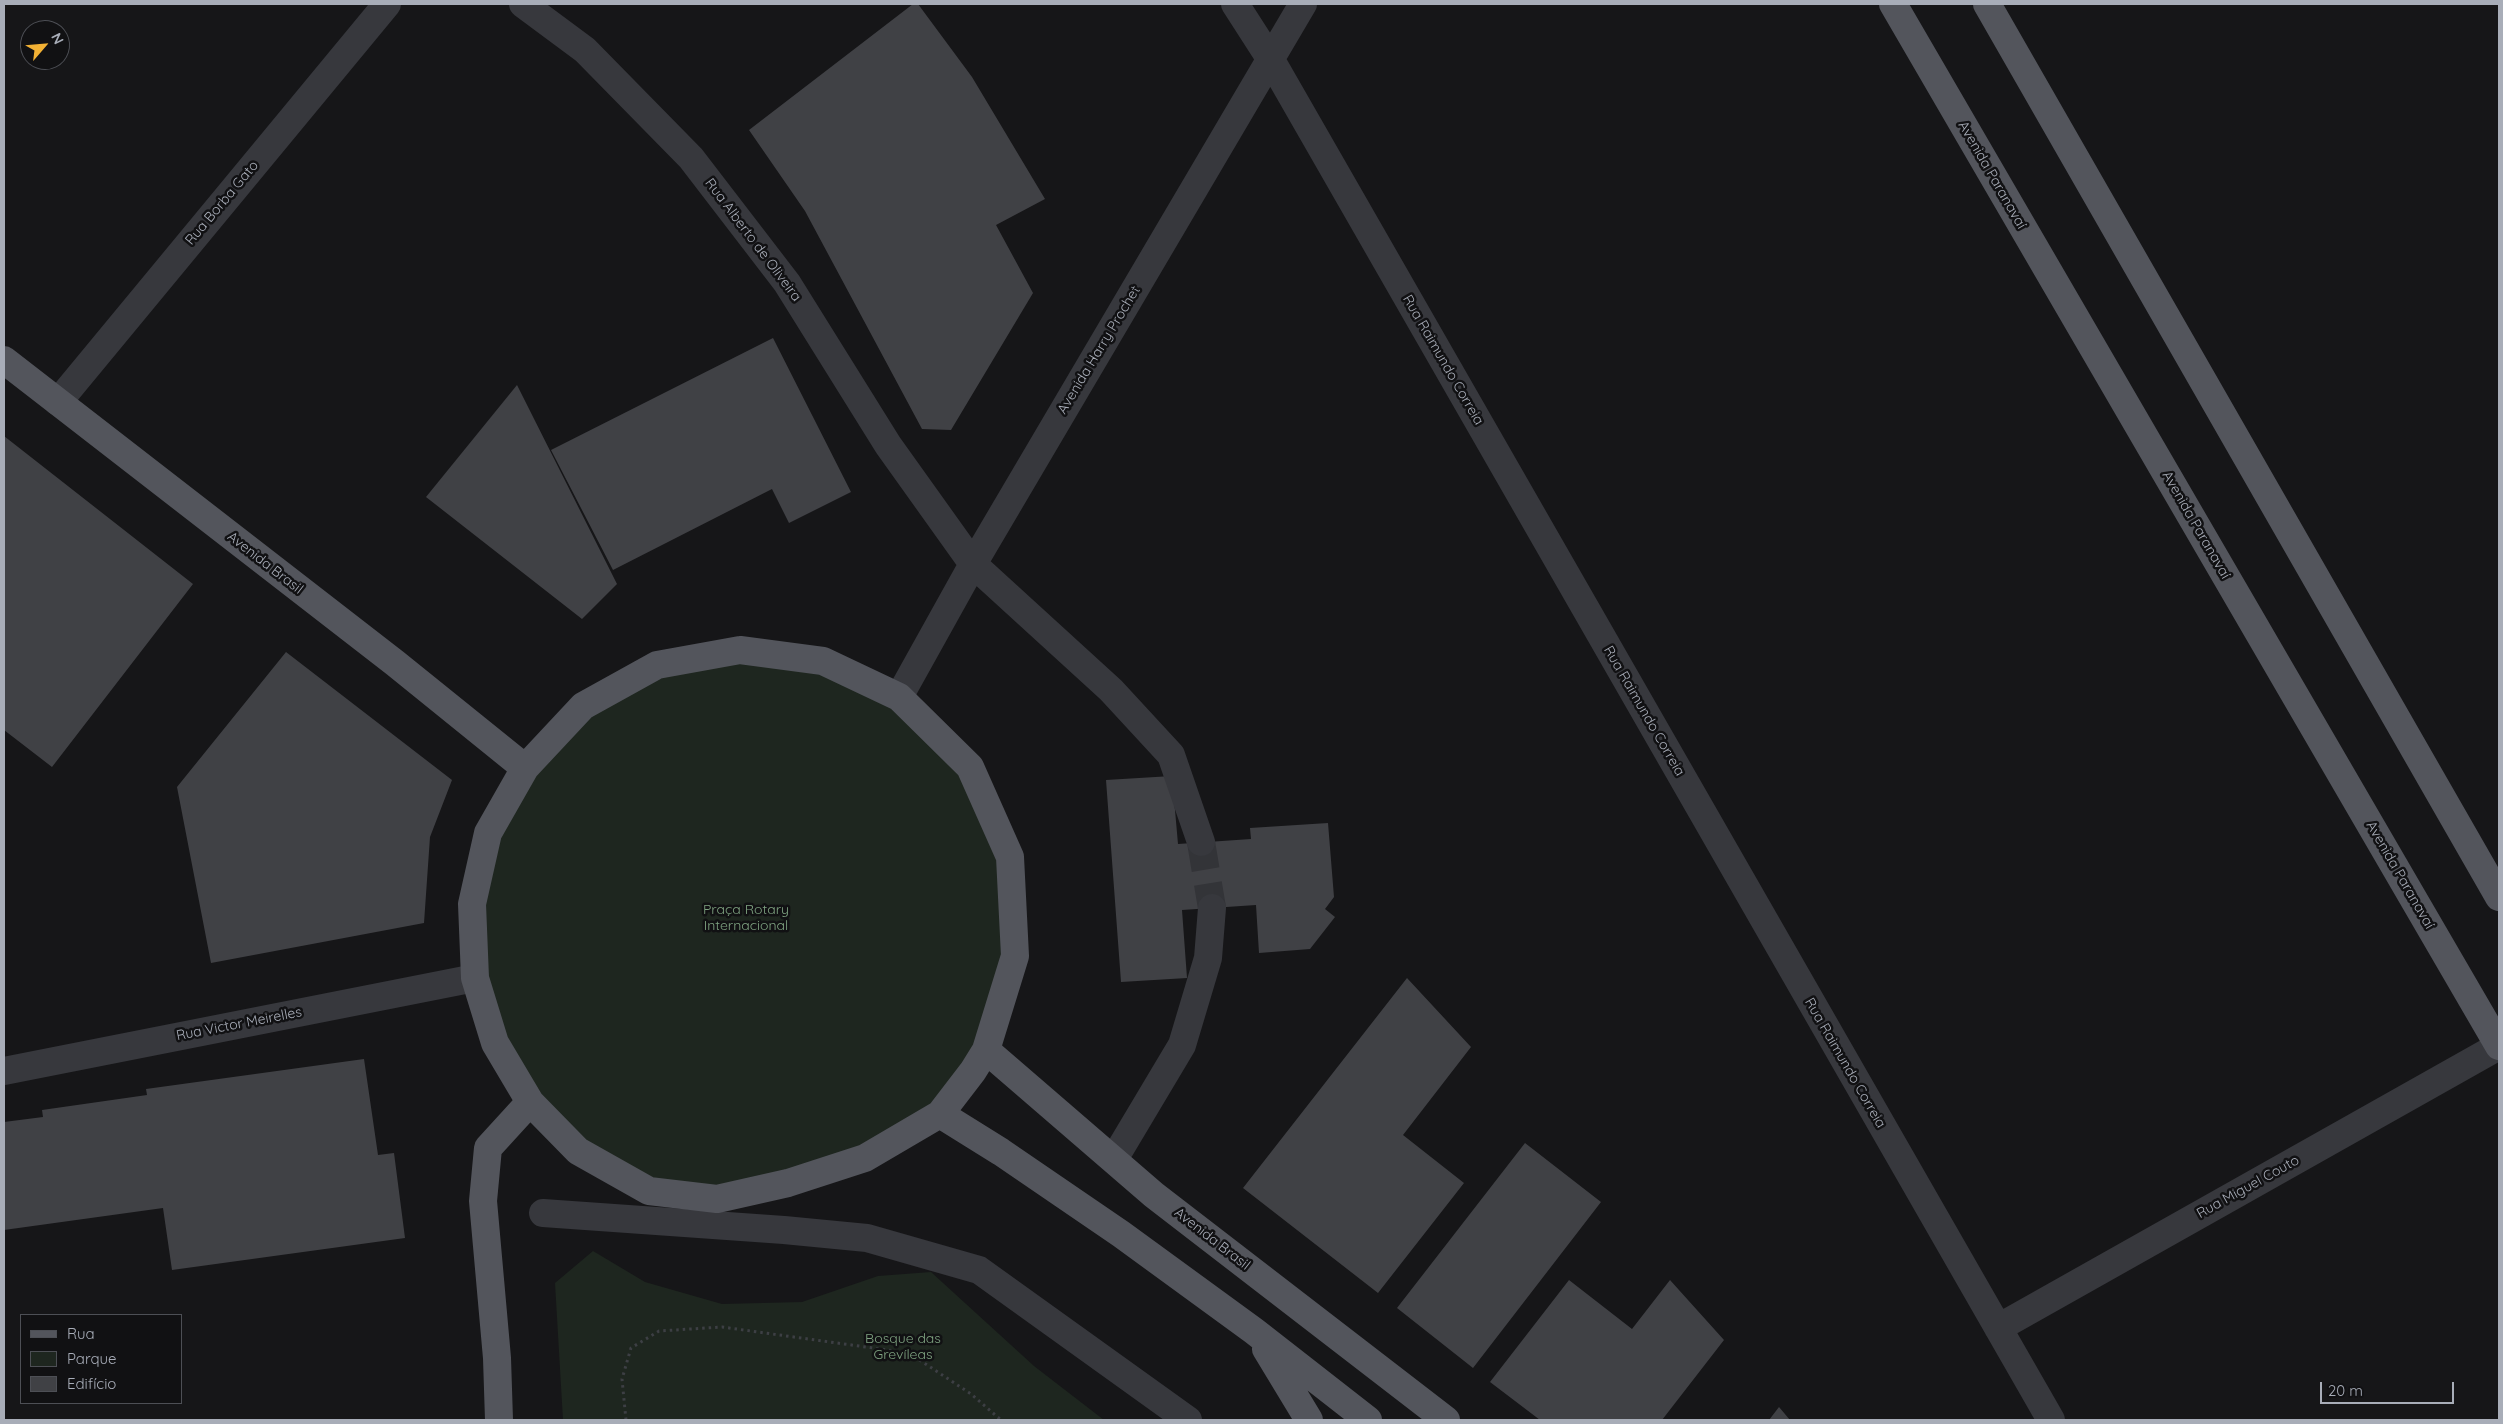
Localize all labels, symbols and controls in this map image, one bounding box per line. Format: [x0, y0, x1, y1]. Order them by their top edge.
north arrow [20, 20, 70, 70]
text: N [47, 30, 68, 47]
street label: Avenida Paranavaí [1954, 118, 2030, 232]
street label: Rua Borba Gato [182, 157, 262, 249]
street label: Rua Alberto de Oliveira [701, 175, 805, 305]
street label: Avenida Harry Prochet [1054, 283, 1144, 417]
street label: Rua Raimundo Correia [1399, 292, 1487, 428]
street label: Avenida Paranavaí [2158, 468, 2234, 582]
street label: Avenida Brasil [224, 528, 306, 598]
street label: Rua Raimundo Correia [1600, 643, 1688, 779]
street label: Avenida Paranavaí [2362, 818, 2438, 932]
park label: Praça Rotary Internacional [703, 902, 789, 934]
street label: Rua Raimundo Correia [1801, 995, 1889, 1131]
street label: Rua Victor Meirelles [175, 1004, 303, 1044]
street label: Rua Miguel Couto [2194, 1152, 2302, 1222]
street label: Avenida Brasil [1171, 1204, 1253, 1274]
legend [20, 1314, 182, 1404]
text: Rua [67, 1324, 95, 1343]
park label: Bosque das Grevíleas [865, 1331, 941, 1364]
text: Parque [67, 1349, 117, 1368]
scale bar [2323, 1372, 2457, 1404]
text: Edifício [67, 1374, 116, 1393]
text: 20 m [2328, 1381, 2363, 1400]

